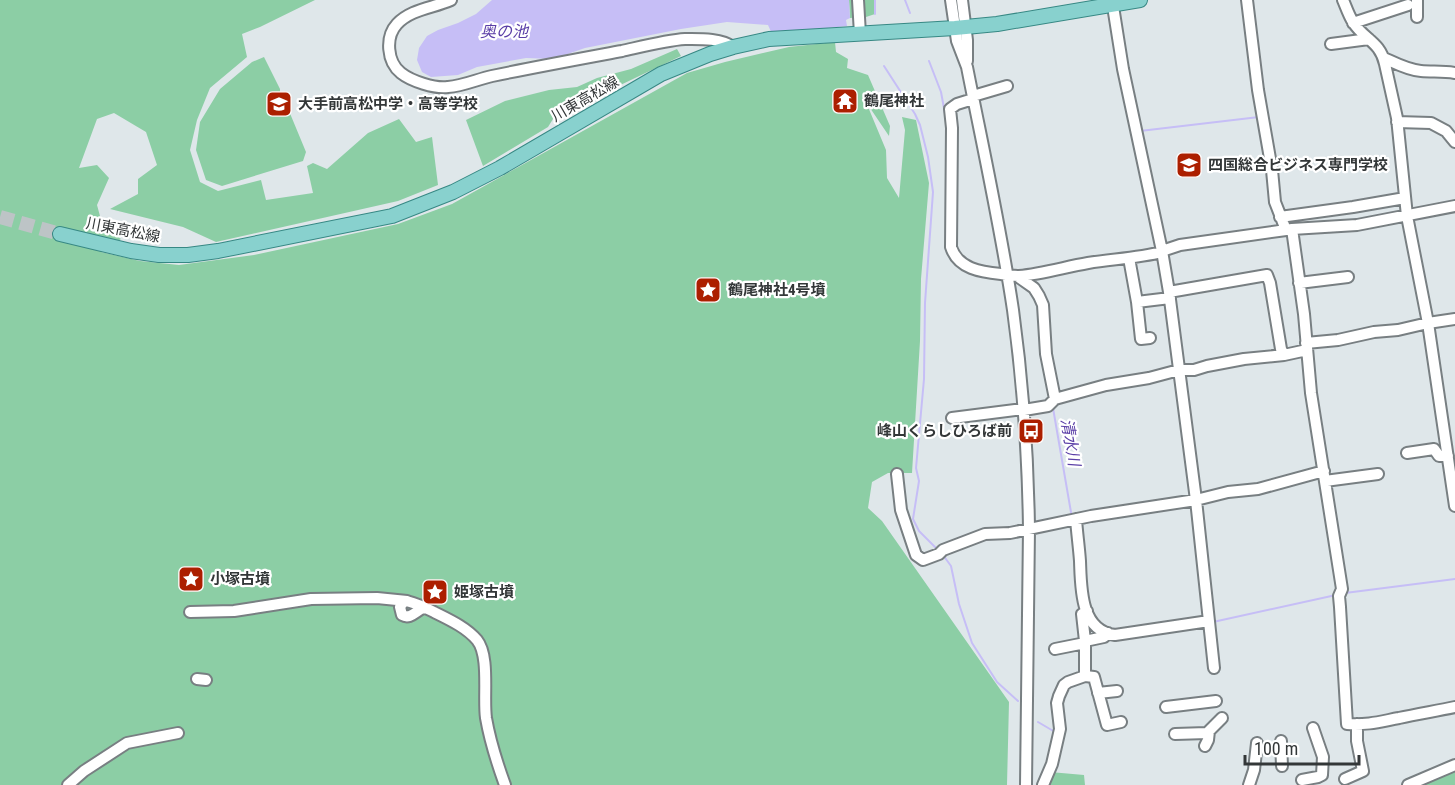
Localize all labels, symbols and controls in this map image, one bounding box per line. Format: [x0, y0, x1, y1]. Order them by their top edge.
water label: 奥の池 [480, 22, 530, 41]
street label: 川東高松線 [548, 72, 622, 126]
temple icon: 鶴尾神社 [830, 86, 860, 116]
school or university icon: 大手前高松中学・高等学校 [264, 89, 294, 119]
place label: 鶴尾神社 [864, 92, 924, 110]
place label: 大手前高松中学・高等学校 [298, 95, 478, 113]
school or university icon: 四国総合ビジネス専門学校 [1174, 150, 1204, 180]
place label: 四国総合ビジネス専門学校 [1208, 156, 1388, 174]
street label: 川東高松線 [84, 214, 162, 246]
place icon: 鶴尾神社4号墳 [693, 275, 723, 305]
place label: 鶴尾神社4号墳 [728, 281, 826, 299]
bus stop icon: 峰山くらしひろば前 [1016, 416, 1046, 446]
water label: 清水川 [1057, 417, 1084, 469]
place label: 峰山くらしひろば前 [877, 422, 1012, 440]
place icon: 小塚古墳 [176, 564, 206, 594]
place label: 小塚古墳 [210, 570, 270, 588]
place icon: 姫塚古墳 [420, 577, 450, 607]
place label: 姫塚古墳 [454, 583, 514, 601]
scale bar [1245, 728, 1359, 766]
text: 100 m [1254, 738, 1298, 759]

